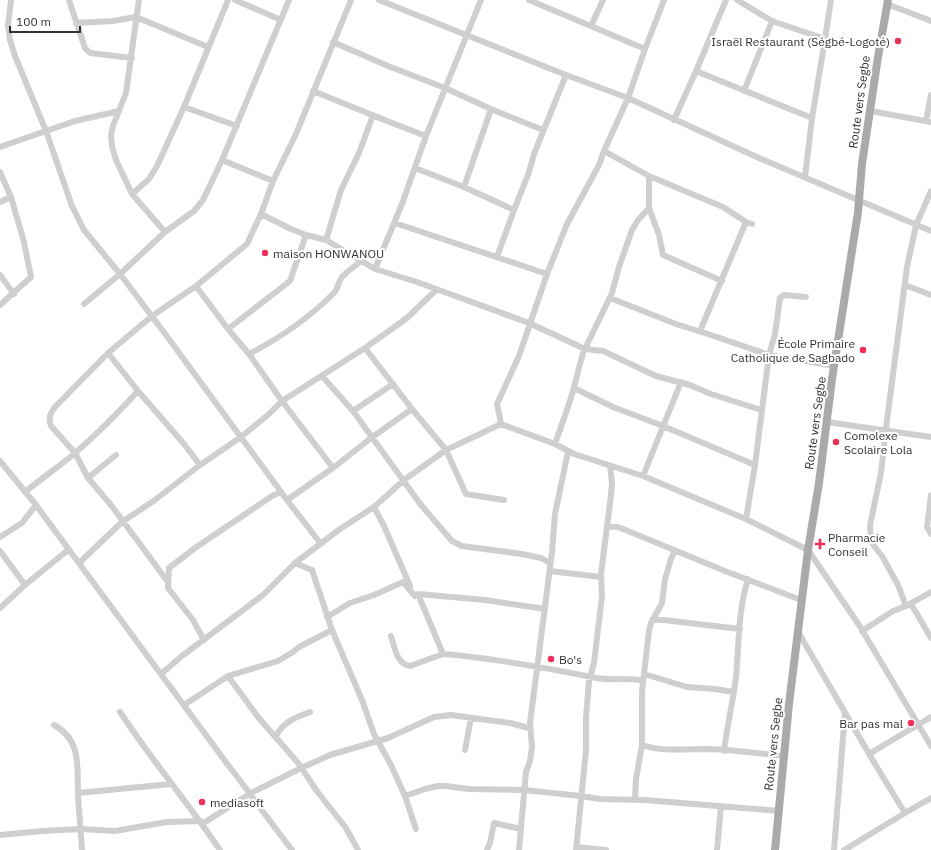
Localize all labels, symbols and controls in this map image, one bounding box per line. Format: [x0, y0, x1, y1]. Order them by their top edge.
scale bar [10, 8, 80, 34]
text: 100 m [16, 14, 51, 29]
place label: Israël Restaurant (Ségbé-Logoté) [711, 34, 890, 49]
marker: Israël Restaurant (Ségbé-Logoté) [893, 36, 903, 46]
street label: Route vers Segbe [845, 54, 873, 149]
place label: maison HONWANOU [273, 246, 384, 261]
marker: maison HONWANOU [260, 248, 270, 258]
place label: École Primaire Catholique de Sagbado [731, 336, 855, 365]
marker: École Primaire Catholique de Sagbado [858, 345, 868, 355]
street label: Route vers Segbe [801, 375, 829, 470]
place label: Comolexe Scolaire Lola [844, 428, 913, 457]
marker: Comolexe Scolaire Lola [831, 437, 841, 447]
place label: Pharmacie Conseil [828, 530, 886, 559]
marker: Pharmacie Conseil [815, 539, 825, 549]
place label: Bo's [559, 652, 582, 667]
marker: Bo's [546, 654, 556, 664]
street label: Route vers Segbe [761, 696, 785, 791]
place label: Bar pas mal [839, 716, 903, 731]
marker: Bar pas mal [906, 718, 916, 728]
place label: mediasoft [210, 795, 264, 810]
marker: mediasoft [197, 797, 207, 807]

